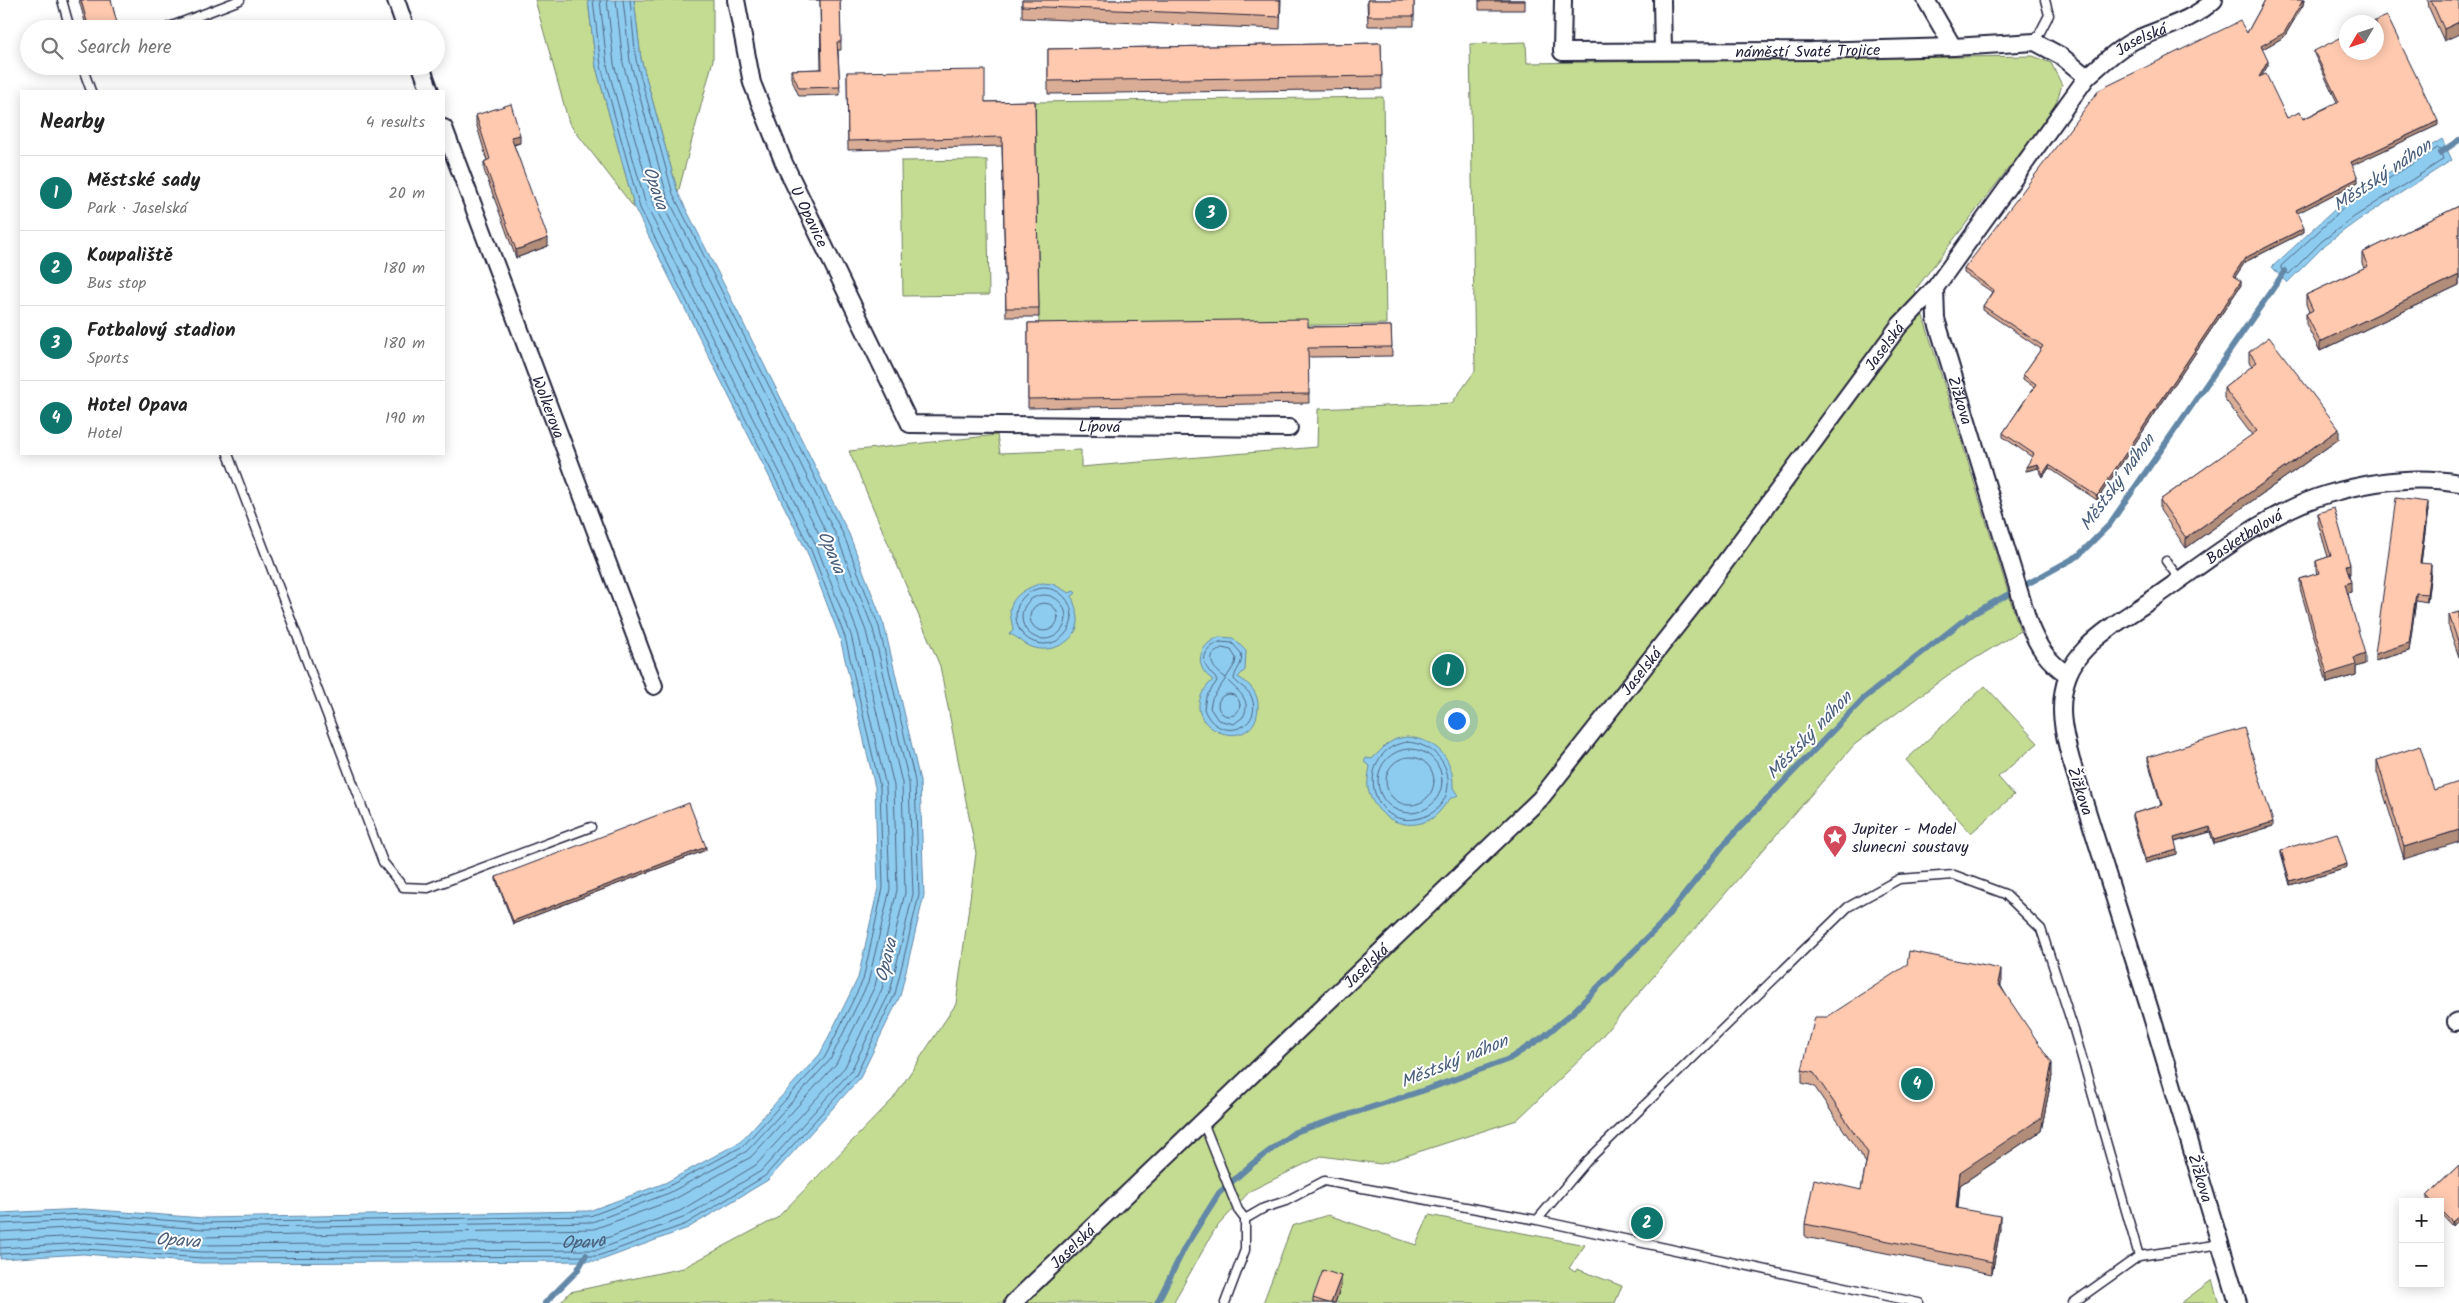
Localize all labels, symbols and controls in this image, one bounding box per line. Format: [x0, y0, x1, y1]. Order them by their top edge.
north arrow [2339, 15, 2384, 60]
street label: Jaselská [2110, 17, 2172, 63]
search box [20, 20, 445, 75]
text: Search here [78, 33, 172, 63]
icon: search [38, 34, 66, 62]
street label: náměstí Svaté Trojice [1736, 38, 1881, 65]
text: Nearby [40, 106, 105, 139]
text: 4 results [366, 110, 425, 135]
water label: Městský náhon [2327, 132, 2439, 220]
water label: Opava [634, 163, 676, 216]
text: Městské sady [87, 166, 200, 196]
text: 1 [54, 181, 58, 206]
text: 20 m [389, 181, 425, 206]
street label: U Opavice [783, 182, 834, 252]
pin: 3 [1195, 194, 1227, 232]
text: Park · Jaselská [87, 196, 187, 221]
text: Koupaliště [87, 241, 172, 271]
text: 2 [51, 256, 61, 281]
text: 180 m [383, 256, 425, 281]
text: Bus stop [87, 271, 146, 296]
text: Fotbalový stadion [87, 316, 235, 346]
street label: Jaselská [1859, 316, 1913, 377]
text: 3 [52, 331, 60, 356]
text: 180 m [383, 331, 425, 356]
text: Sports [87, 346, 129, 371]
street label: Wolkerova [524, 373, 571, 442]
street label: Žižkova [1940, 373, 1979, 428]
text: Hotel Opava [87, 391, 188, 421]
text: 4 [52, 406, 60, 431]
text: 190 m [385, 406, 425, 431]
street label: Lípová [1078, 415, 1122, 440]
text: Hotel [87, 421, 122, 446]
water label: Městský náhon [2073, 427, 2164, 538]
street label: Basketbalová [2201, 503, 2289, 571]
water label: Opava [809, 527, 853, 580]
street label: Jaselská [1615, 642, 1670, 701]
pin: 1 [1432, 651, 1464, 689]
water label: Městský náhon [1760, 684, 1861, 787]
your location [1444, 708, 1470, 734]
street label: Žižkova [2060, 764, 2099, 819]
place label: Jupiter - Model slunecni soustavy [1852, 817, 1969, 860]
place icon: Jupiter - Model slunecni soustavy [1822, 824, 1848, 858]
water label: Opava [868, 934, 907, 985]
street label: Jaselská [1338, 938, 1396, 995]
water label: Městský náhon [1396, 1027, 1514, 1097]
pin: 4 [1901, 1065, 1933, 1103]
street label: Žižkova [2180, 1151, 2219, 1206]
map controls [2399, 1198, 2444, 1288]
button: + [2399, 1198, 2444, 1243]
pin: 2 [1631, 1204, 1663, 1242]
street label: Jaselská [1045, 1218, 1103, 1275]
water label: Opava [155, 1225, 202, 1258]
water label: Opava [561, 1226, 612, 1258]
button: − [2399, 1243, 2444, 1288]

